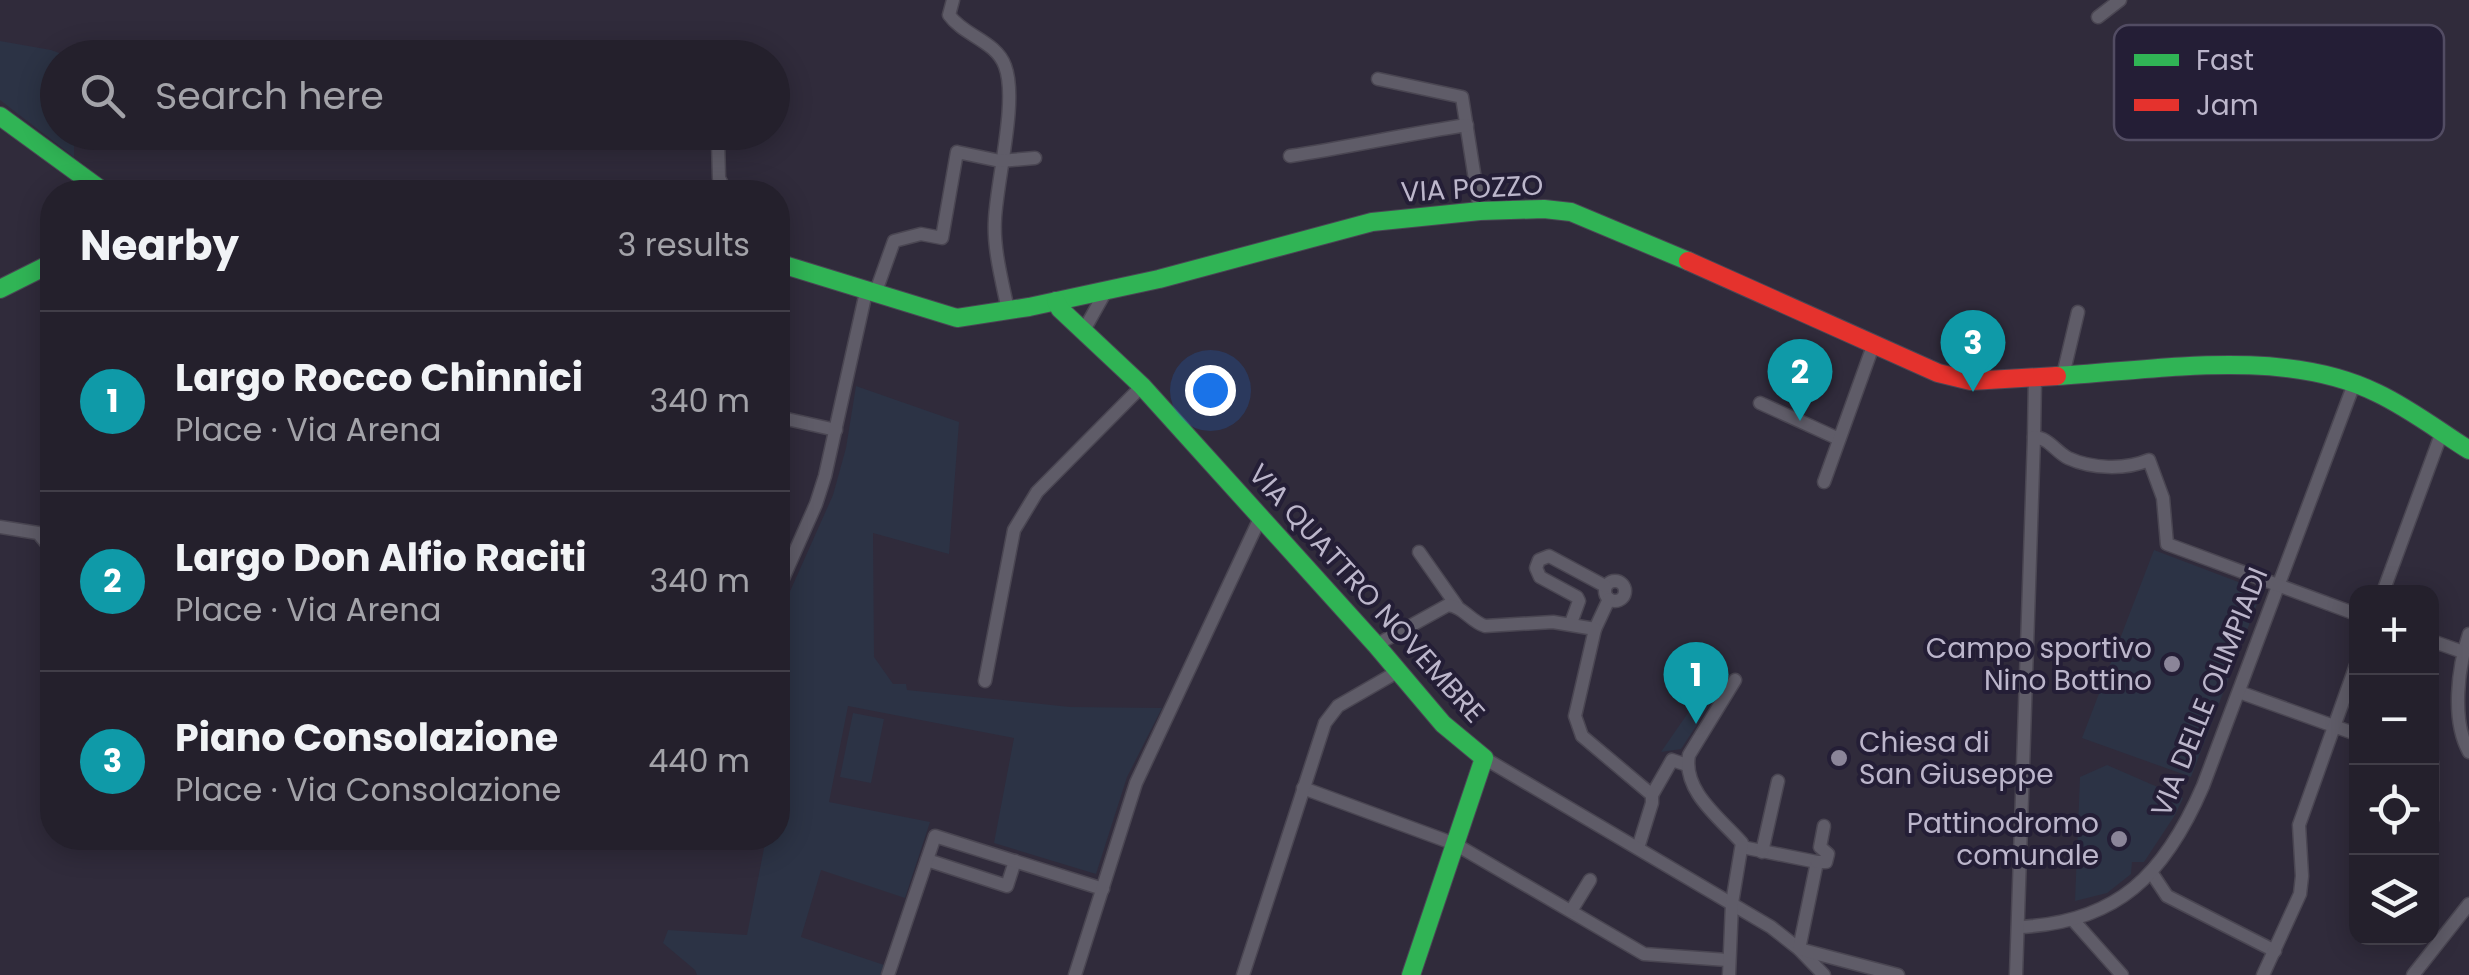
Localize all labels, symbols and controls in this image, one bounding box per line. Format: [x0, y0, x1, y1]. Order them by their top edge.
legend [2114, 25, 2444, 140]
search box [40, 40, 790, 150]
text: Fast [2196, 41, 2254, 80]
icon: search [75, 68, 130, 123]
text: Search here [155, 69, 384, 122]
text: Jam [2196, 86, 2259, 125]
street label: VIA POZZO [1400, 165, 1544, 212]
text: Nearby [80, 216, 239, 275]
text: 3 results [617, 222, 750, 267]
pin: 3 [1940, 310, 2006, 392]
pin: 2 [1768, 338, 1832, 421]
text: Largo Rocco Chinnici [175, 351, 583, 404]
your location [1185, 365, 1236, 416]
text: 1 [106, 378, 119, 423]
text: 340 m [649, 378, 750, 423]
text: Place · Via Arena [175, 407, 441, 452]
street label: VIA QUATTRO NOVEMBRE [1240, 455, 1494, 731]
text: Largo Don Alfio Raciti [175, 531, 587, 584]
text: 2 [103, 558, 122, 603]
text: 340 m [649, 558, 750, 603]
street label: VIA DELLE OLIMPIADI [2142, 562, 2277, 823]
map controls [2349, 585, 2439, 945]
button: + [2349, 585, 2439, 675]
text: Place · Via Arena [175, 587, 441, 632]
place label: Campo sportivo Nino Bottino [1926, 629, 2152, 700]
pin: 1 [1664, 642, 1728, 724]
marker: Campo sportivo Nino Bottino [2161, 653, 2183, 675]
button: − [2349, 675, 2439, 765]
text: Piano Consolazione [175, 711, 558, 764]
place label: Chiesa di San Giuseppe [1859, 723, 2054, 794]
text: 3 [103, 738, 122, 783]
text: 440 m [648, 738, 750, 783]
marker: Chiesa di San Giuseppe [1828, 747, 1850, 769]
button: locate [2349, 765, 2439, 855]
text: Place · Via Consolazione [175, 767, 561, 812]
place label: Pattinodromo comunale [1907, 804, 2099, 875]
marker: Pattinodromo comunale [2108, 828, 2130, 850]
button: layers [2349, 855, 2439, 945]

